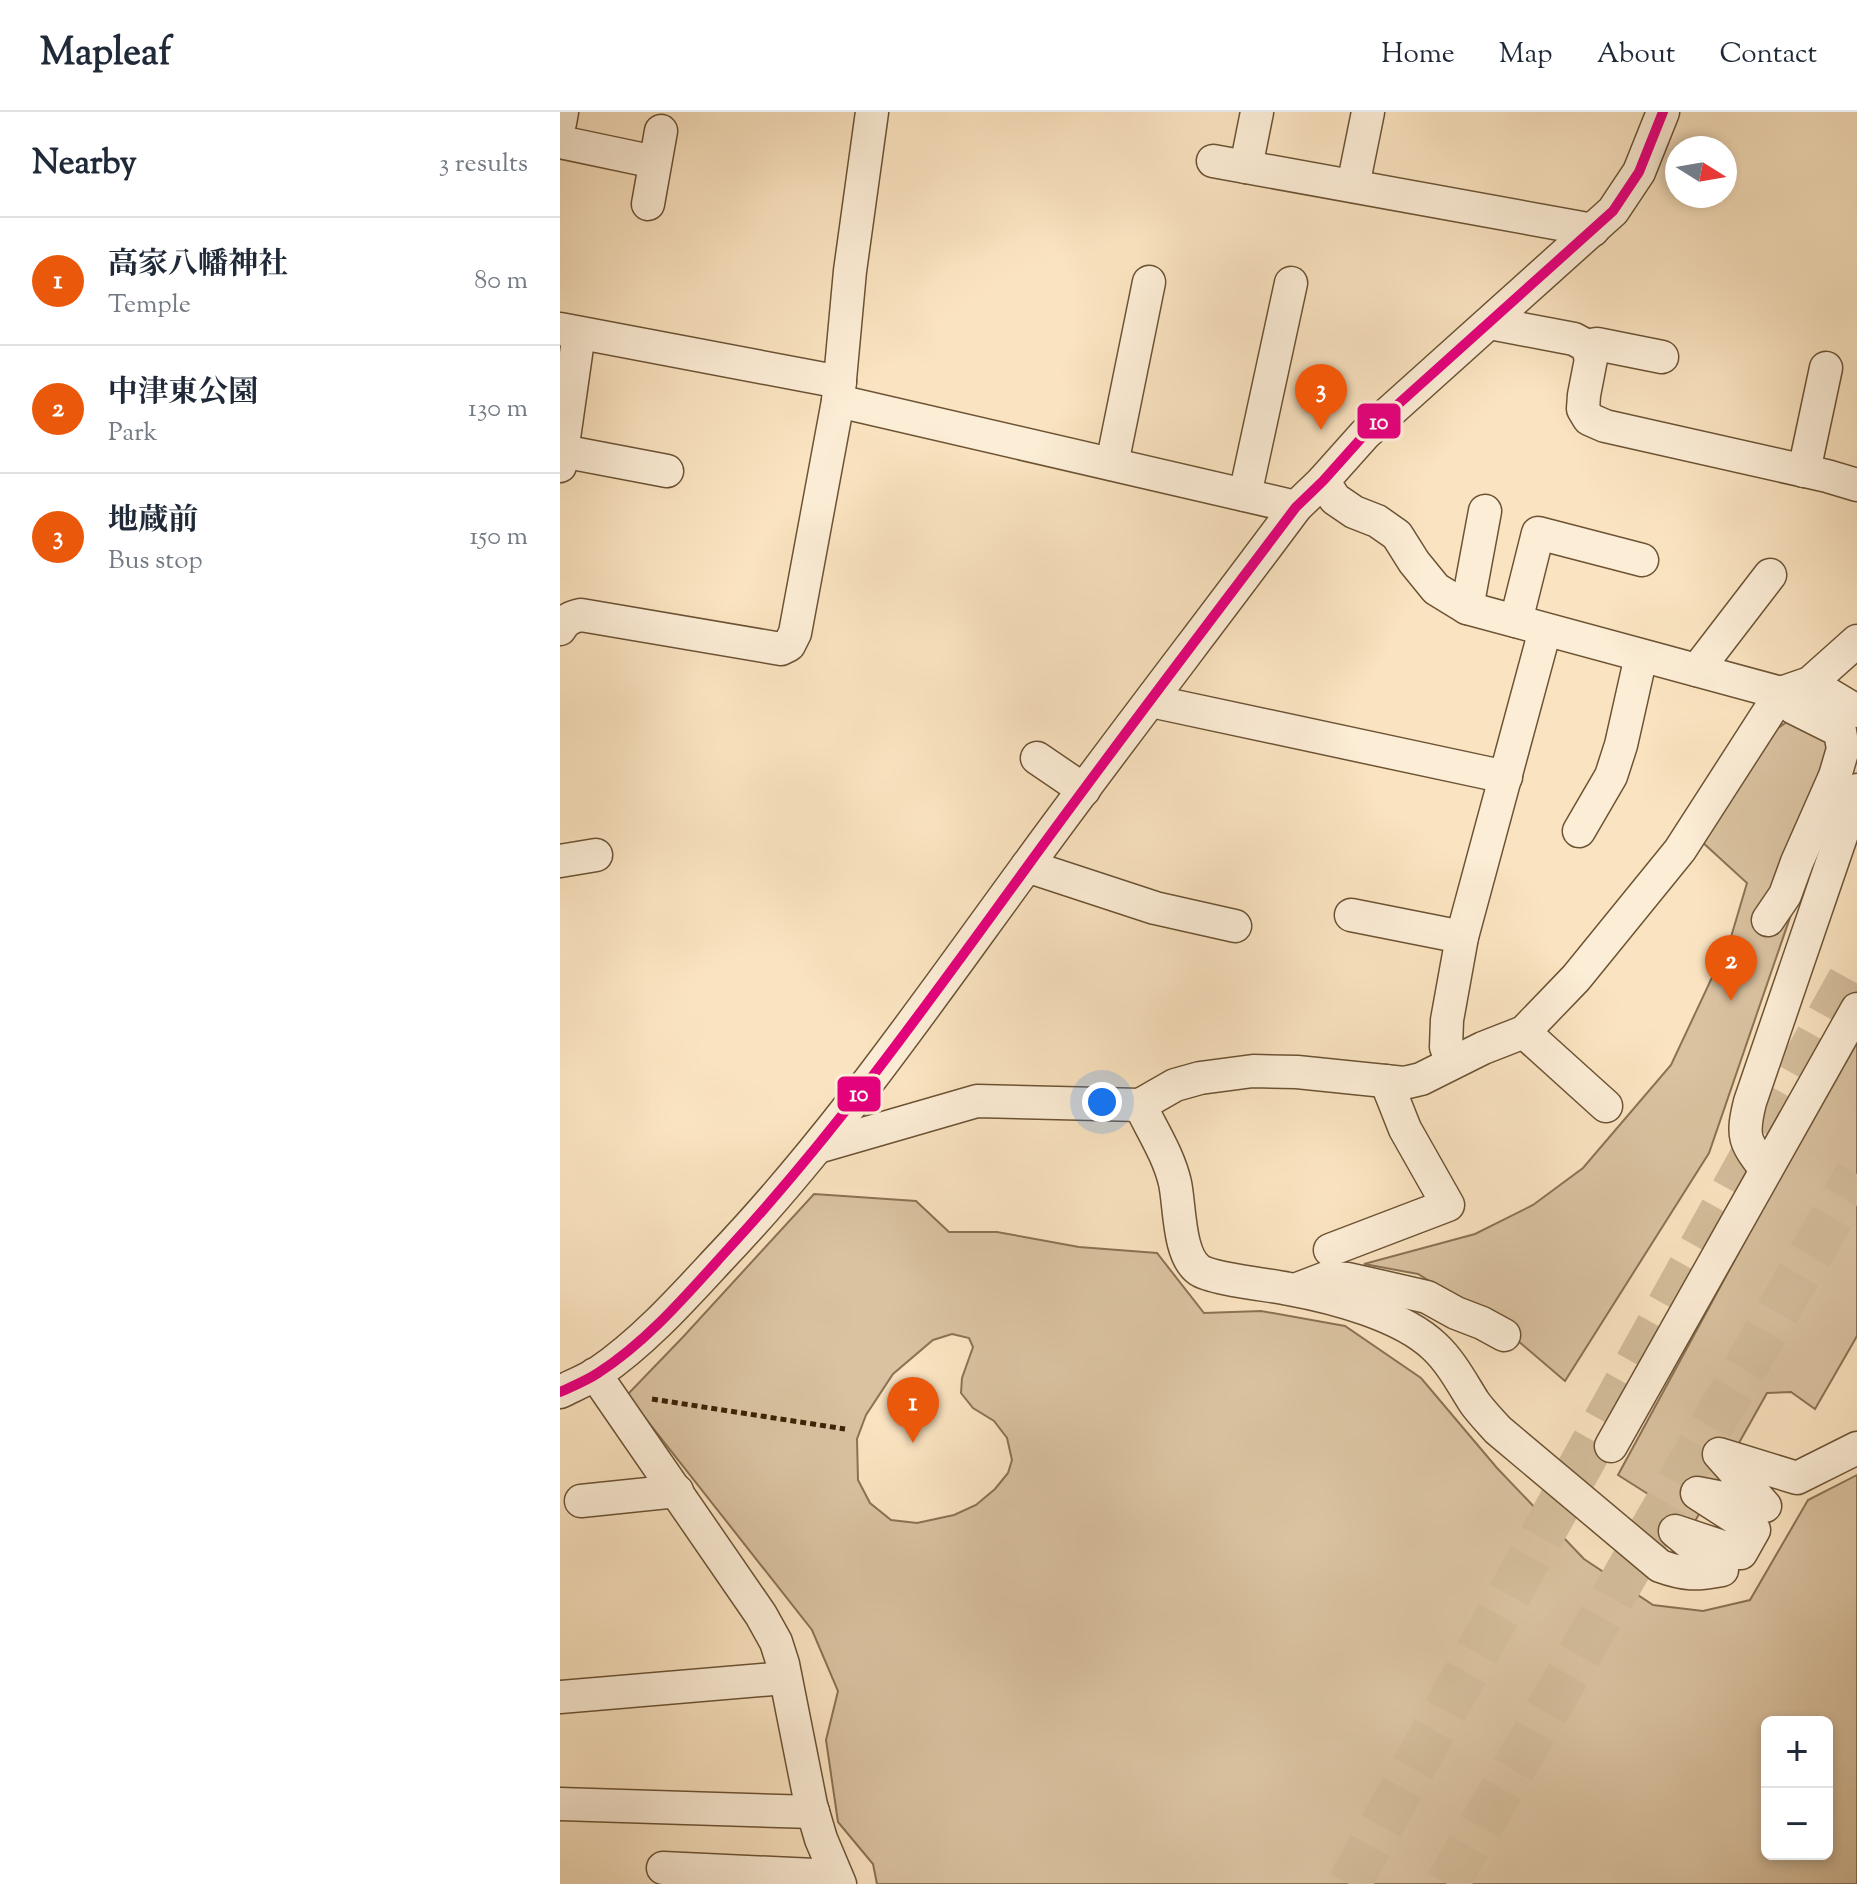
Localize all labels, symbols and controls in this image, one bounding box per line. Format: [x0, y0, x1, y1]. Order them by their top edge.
text: Mapleaf [40, 28, 172, 82]
text: Home [1381, 35, 1455, 75]
text: Map [1499, 35, 1553, 75]
text: About [1597, 35, 1675, 75]
text: Contact [1719, 35, 1817, 75]
north arrow [1665, 136, 1737, 208]
text: Nearby [32, 140, 137, 189]
text: 3 results [439, 146, 528, 183]
text: 高家八幡神社 [108, 244, 288, 287]
text: 1 [54, 263, 62, 300]
text: 80 m [474, 263, 528, 300]
text: Temple [108, 287, 191, 324]
pin: 3 [1295, 364, 1347, 430]
text: 中津東公園 [108, 372, 258, 415]
text: 2 [52, 391, 64, 428]
text: 130 m [468, 391, 528, 428]
line badge: 10 [1356, 402, 1402, 440]
text: 10 [1370, 408, 1389, 440]
text: Park [108, 415, 158, 452]
text: 地蔵前 [108, 500, 198, 543]
text: 3 [53, 519, 63, 556]
text: 150 m [469, 519, 528, 556]
text: Bus stop [108, 543, 203, 580]
pin: 2 [1705, 935, 1757, 1001]
line badge: 10 [836, 1075, 882, 1113]
text: 10 [850, 1080, 869, 1112]
your location [1082, 1082, 1122, 1122]
pin: 1 [887, 1377, 939, 1443]
map controls [1761, 1716, 1833, 1860]
button: + [1761, 1716, 1833, 1788]
button: − [1761, 1788, 1833, 1860]

